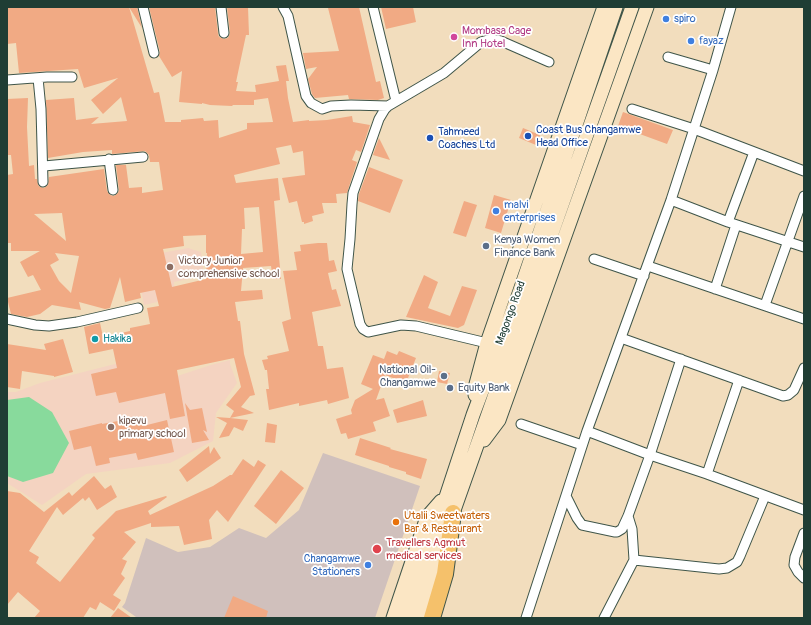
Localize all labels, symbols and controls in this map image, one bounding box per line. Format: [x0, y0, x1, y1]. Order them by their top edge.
place label: spiro [674, 12, 696, 26]
marker: spiro [661, 14, 671, 24]
place label: Mombasa Cage Inn Hotel [462, 24, 531, 50]
marker: Mombasa Cage Inn Hotel [449, 32, 459, 42]
place label: fayaz [699, 34, 724, 48]
marker: fayaz [686, 36, 696, 46]
place label: Coast Bus Changamwe Head Office [536, 123, 641, 149]
place label: Tahmeed Coaches Ltd [438, 125, 495, 151]
marker: Coast Bus Changamwe Head Office [523, 131, 533, 141]
marker: Tahmeed Coaches Ltd [425, 133, 435, 143]
place label: malvi enterprises [504, 198, 555, 224]
marker: malvi enterprises [491, 206, 501, 216]
place label: Kenya Women Finance Bank [494, 233, 560, 259]
marker: Kenya Women Finance Bank [481, 241, 491, 251]
place label: Victory Junior comprehensive school [178, 254, 280, 280]
marker: Victory Junior comprehensive school [165, 262, 175, 272]
street label: Magongo Road [493, 279, 529, 347]
place label: Hakika [103, 332, 131, 346]
marker: Hakika [90, 334, 100, 344]
place label: National Oil- Changamwe [379, 363, 436, 389]
marker: National Oil- Changamwe [439, 371, 449, 381]
place label: Equity Bank [458, 381, 510, 395]
marker: Equity Bank [445, 383, 455, 393]
place label: kipevu primary school [119, 414, 186, 440]
marker: kipevu primary school [106, 422, 116, 432]
place label: Utalii Sweetwaters Bar & Restaurant [404, 509, 490, 535]
marker: Utalii Sweetwaters Bar & Restaurant [391, 517, 401, 527]
place label: Travellers Agmut medical services [386, 536, 465, 562]
marker: Travellers Agmut medical services [371, 543, 383, 555]
place label: Changamwe Stationers [304, 552, 360, 578]
marker: Changamwe Stationers [363, 560, 373, 570]

